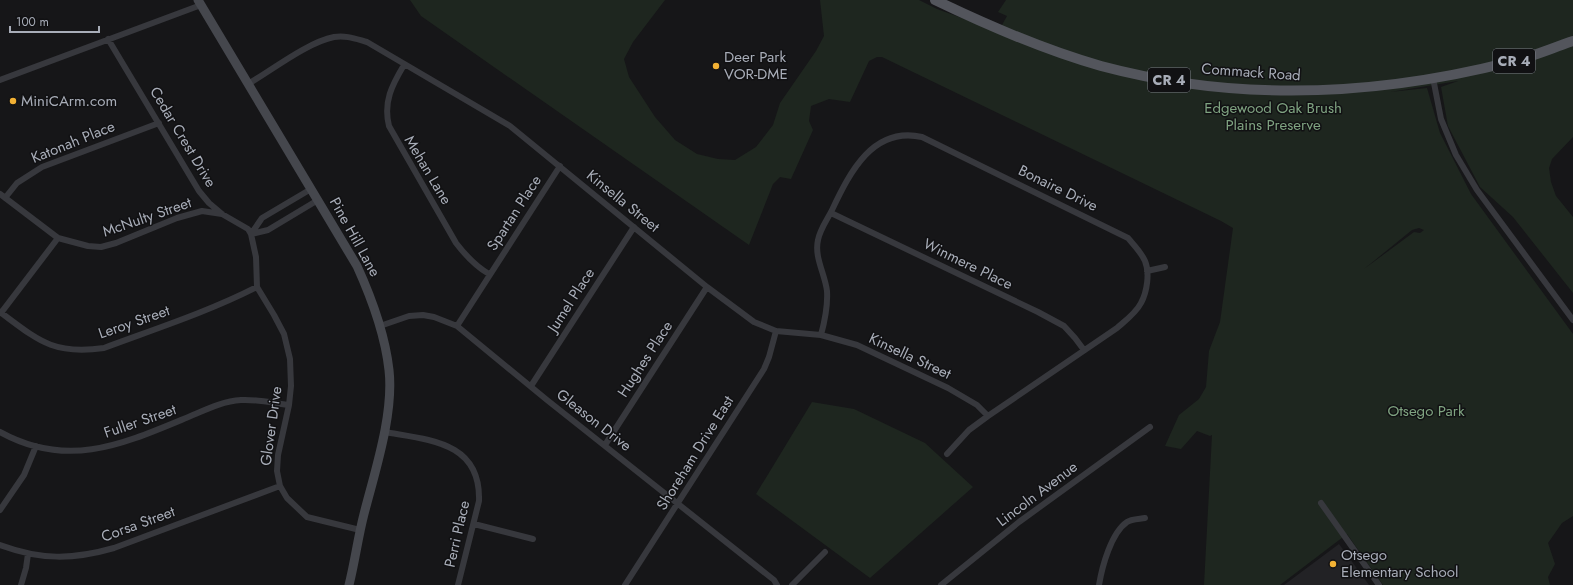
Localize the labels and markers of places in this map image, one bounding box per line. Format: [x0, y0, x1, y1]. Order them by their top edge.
place label: Deer Park VOR-DME [724, 46, 788, 85]
marker: Deer Park VOR-DME [711, 61, 721, 71]
place label: MiniCArm.com [21, 90, 117, 112]
marker: MiniCArm.com [8, 96, 18, 106]
place label: Otsego Elementary School [1341, 544, 1458, 583]
marker: Otsego Elementary School [1328, 559, 1338, 569]

